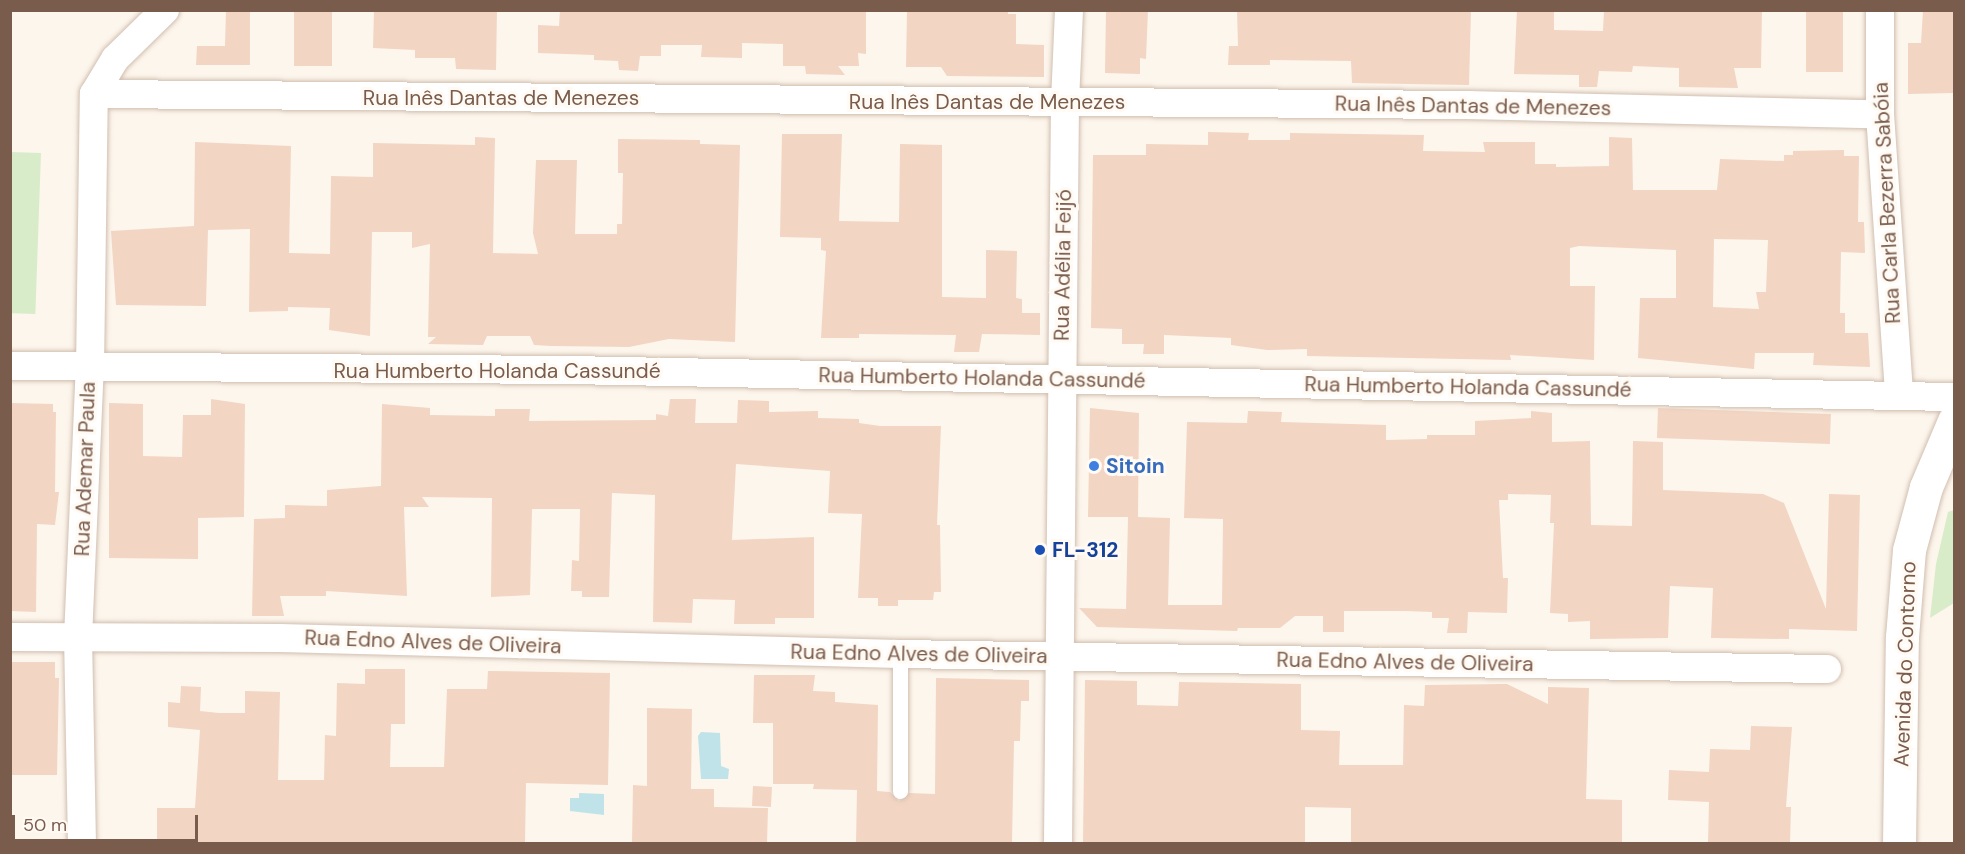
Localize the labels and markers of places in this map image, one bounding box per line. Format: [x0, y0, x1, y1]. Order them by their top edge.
place label: Sitoin [1106, 453, 1165, 479]
marker: Sitoin [1087, 459, 1101, 473]
place label: FL-312 [1052, 537, 1118, 563]
marker: FL-312 [1033, 543, 1047, 557]

